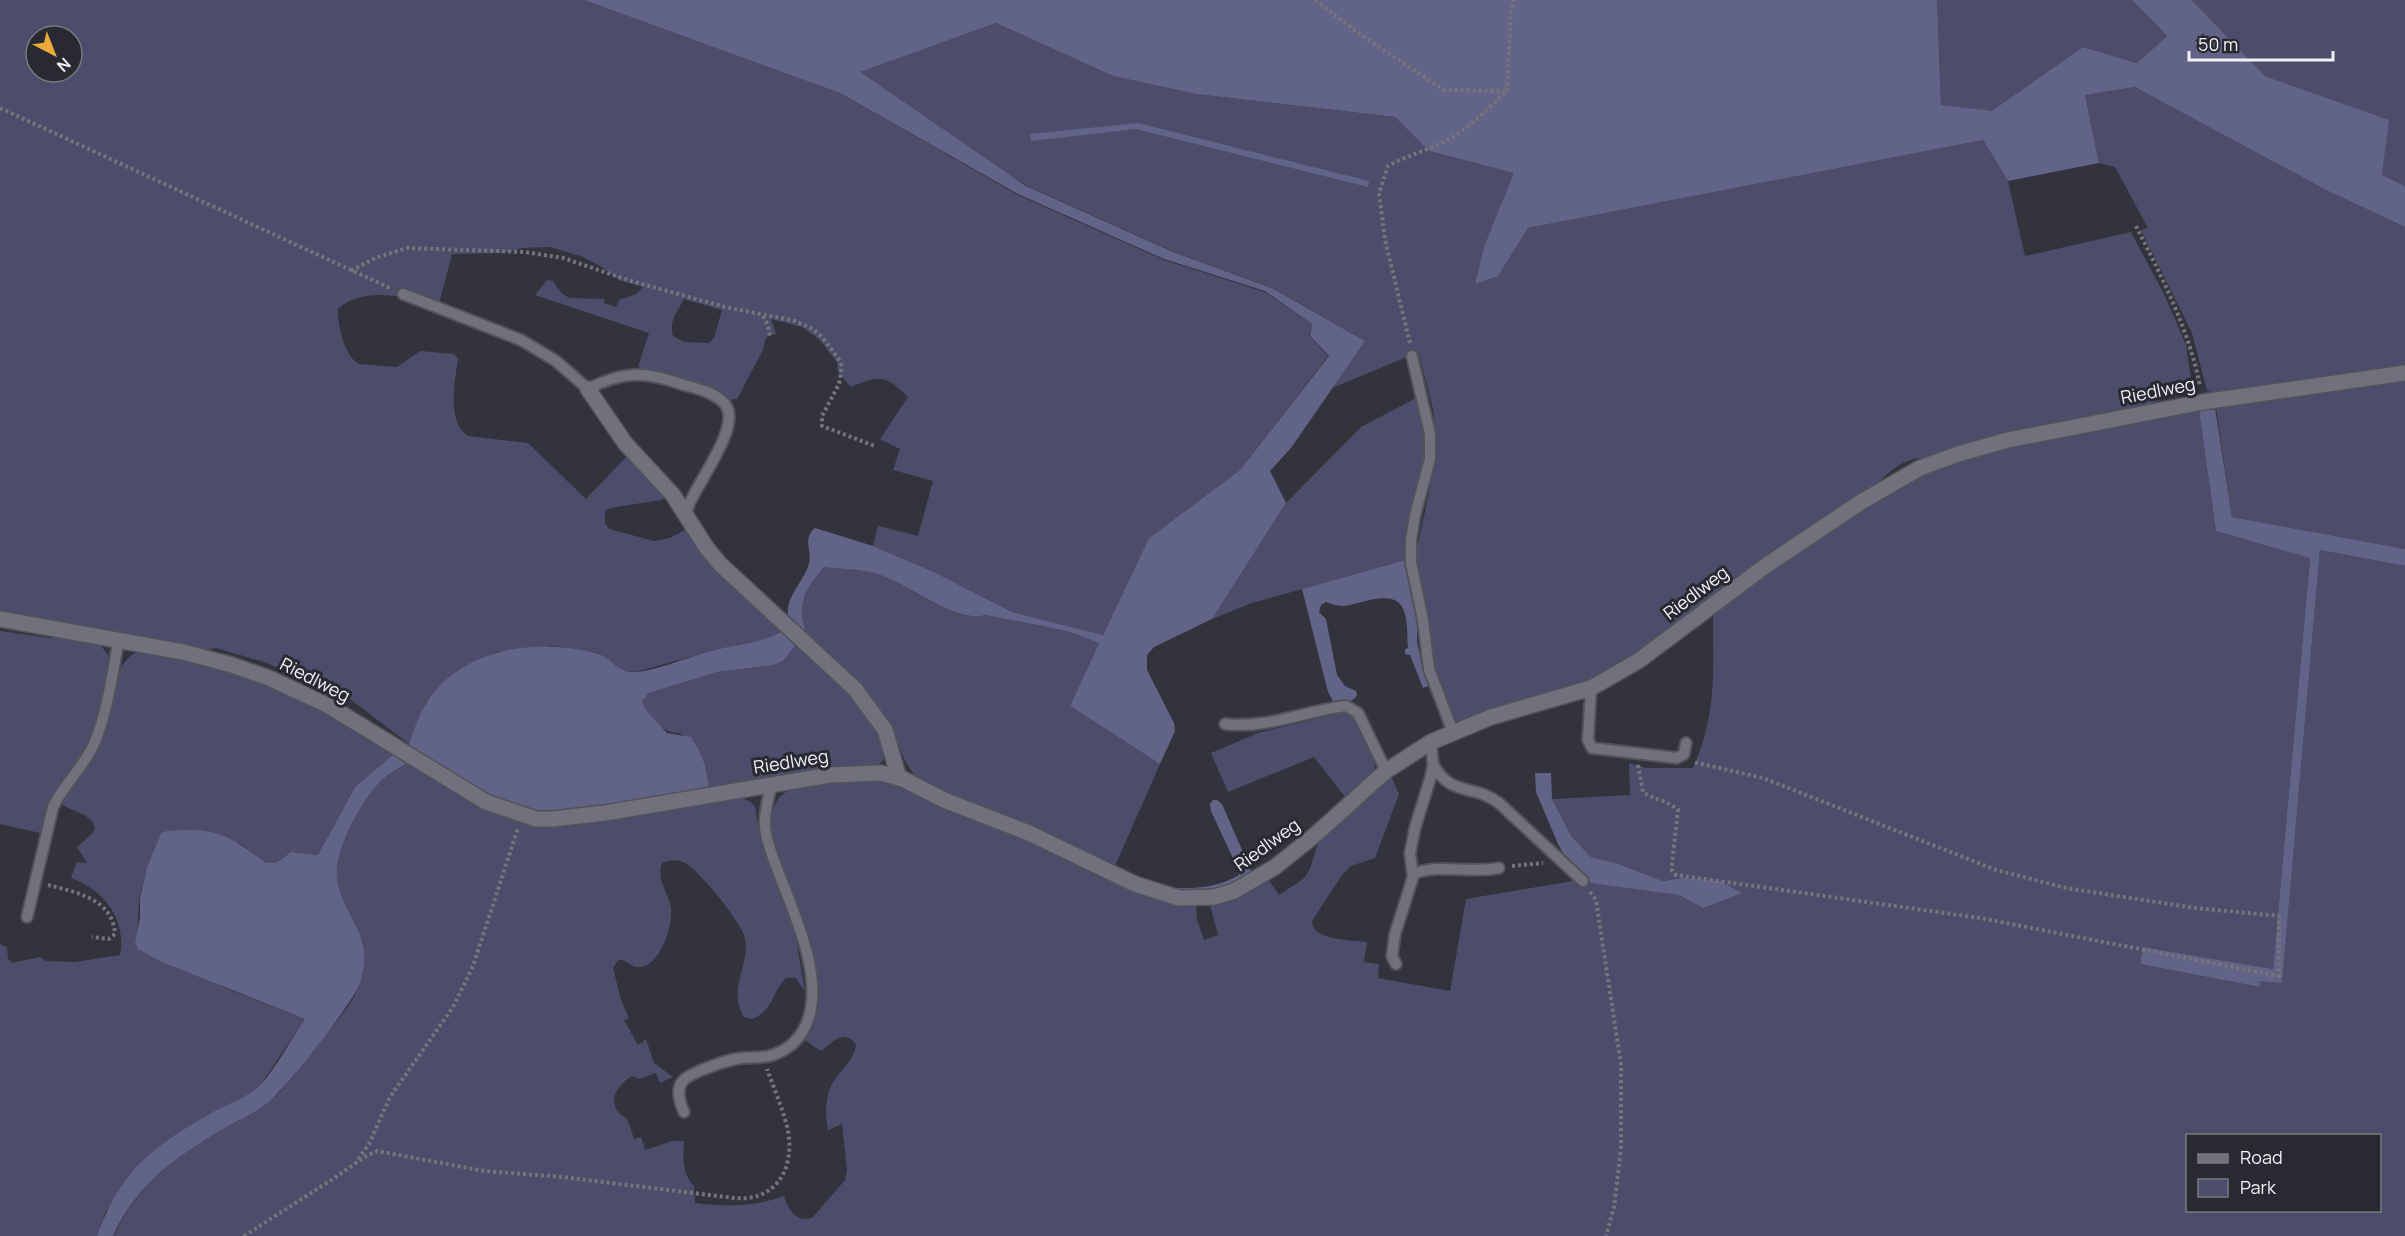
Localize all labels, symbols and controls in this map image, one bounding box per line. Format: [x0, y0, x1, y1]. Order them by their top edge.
north arrow [24, 24, 84, 84]
scale bar [2189, 24, 2333, 62]
text: 50 m [2198, 32, 2238, 56]
text: N [52, 53, 76, 77]
street label: Riedlweg [2118, 371, 2197, 409]
street label: Riedlweg [1658, 560, 1733, 625]
street label: Riedlweg [276, 651, 355, 707]
street label: Riedlweg [752, 743, 830, 779]
street label: Riedlweg [1229, 812, 1304, 876]
legend [2186, 1134, 2381, 1212]
text: Road [2240, 1145, 2283, 1169]
text: Park [2240, 1175, 2277, 1199]

